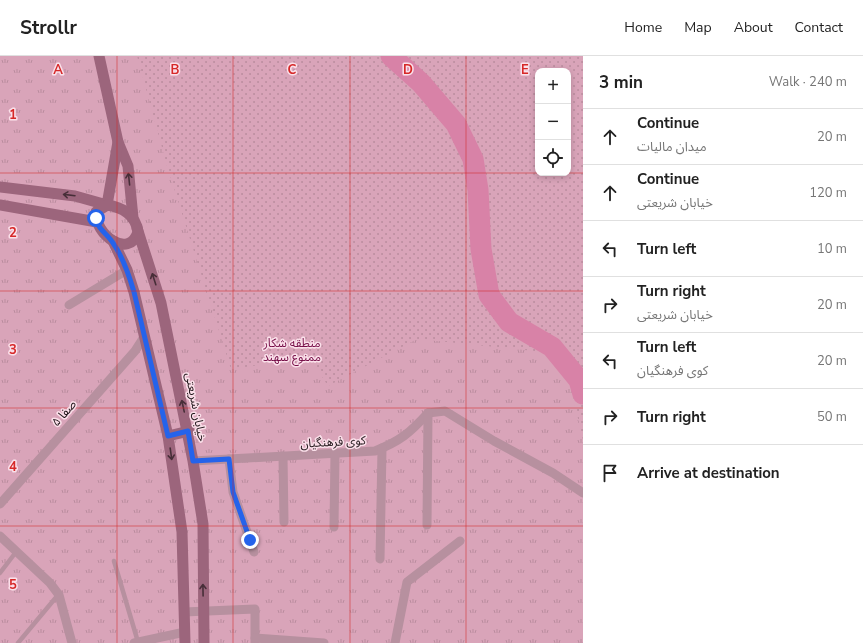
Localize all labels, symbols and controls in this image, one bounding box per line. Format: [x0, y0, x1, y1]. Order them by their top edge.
text: Strollr [20, 15, 77, 41]
text: Home [624, 18, 662, 37]
text: Map [684, 18, 712, 37]
text: About [734, 18, 773, 37]
text: Contact [795, 18, 843, 37]
text: A [53, 61, 63, 79]
text: B [171, 61, 180, 79]
text: C [288, 61, 297, 79]
text: D [403, 61, 413, 79]
text: E [521, 61, 529, 79]
map controls [535, 68, 571, 176]
button: + [535, 68, 571, 104]
text: 3 min [599, 71, 643, 94]
text: Walk · 240 m [769, 73, 847, 91]
button: − [535, 104, 571, 140]
text: 1 [9, 106, 17, 124]
text: Continue [637, 113, 699, 133]
icon: ahead [599, 126, 621, 148]
text: 20 m [817, 128, 847, 146]
text: میدان مالیات [637, 138, 706, 156]
button: locate [535, 140, 571, 176]
text: Continue [637, 169, 699, 189]
one-way arrow [125, 173, 133, 186]
icon: ahead [599, 182, 621, 204]
text: 120 m [809, 184, 847, 202]
one-way arrow [63, 191, 76, 199]
text: خیابان شریعتی [637, 194, 713, 212]
route start [87, 209, 105, 227]
text: 2 [9, 224, 17, 242]
icon: left [599, 238, 621, 260]
text: Turn left [637, 239, 696, 259]
text: 10 m [817, 240, 847, 258]
one-way arrow [149, 273, 157, 285]
text: Turn right [637, 281, 706, 301]
icon: right [599, 294, 621, 316]
text: 20 m [817, 296, 847, 314]
text: خیابان شریعتی [637, 306, 713, 324]
park label: منطقه شکار ممنوع سهند [262, 335, 321, 366]
text: Turn left [637, 337, 696, 357]
text: 3 [9, 341, 17, 359]
icon: left [599, 350, 621, 372]
text: 20 m [817, 352, 847, 370]
text: کوی فرهنگیان [637, 362, 708, 380]
street label: خیابان شریعتی [181, 371, 211, 443]
street label: صفا ۵ [48, 396, 80, 430]
one-way arrow [179, 400, 187, 413]
icon: right [599, 406, 621, 428]
text: Turn right [637, 407, 706, 427]
text: 50 m [817, 408, 847, 426]
street label: کوی فرهنگیان [300, 432, 367, 452]
one-way arrow [167, 447, 175, 460]
text: 4 [9, 458, 17, 476]
icon: arrive [599, 462, 621, 484]
text: Arrive at destination [637, 463, 780, 483]
route end [241, 531, 259, 549]
text: 5 [9, 576, 17, 594]
one-way arrow [200, 584, 207, 597]

